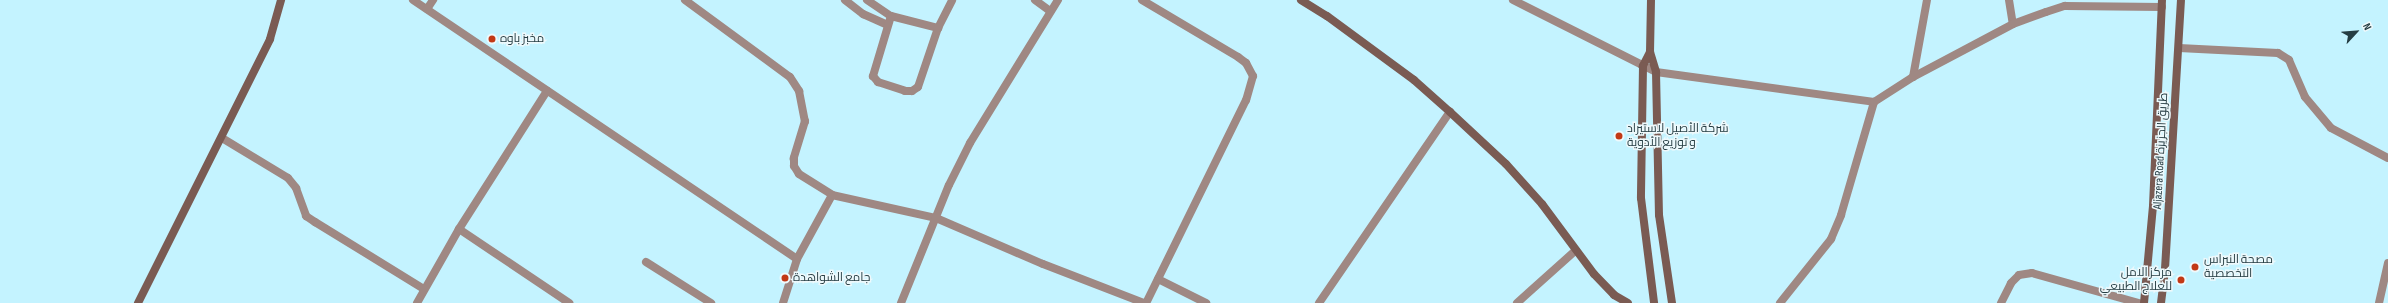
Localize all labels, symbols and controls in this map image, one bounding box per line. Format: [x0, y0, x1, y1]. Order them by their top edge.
north arrow [2336, 12, 2376, 52]
text: N [2360, 21, 2374, 32]
place label: مخبز باوه [500, 32, 544, 46]
marker: مخبز باوه [487, 34, 497, 44]
street label: Aljazera Road طريق الجزيزة [2151, 92, 2171, 210]
place label: شركة الأصيل لاستيراد و توزيع الأدوية [1627, 122, 1729, 150]
marker: شركة الأصيل لاستيراد و توزيع الأدوية [1614, 131, 1624, 141]
place label: مصحة النبراس التخصصية [2204, 253, 2273, 281]
marker: مصحة النبراس التخصصية [2189, 261, 2201, 273]
place label: مركز الامل للعلاج الطبيعي [2100, 266, 2172, 294]
place label: جامع الشواهدة [793, 271, 870, 285]
marker: جامع الشواهدة [780, 273, 790, 283]
marker: مركز الامل للعلاج الطبيعي [2175, 274, 2187, 286]

